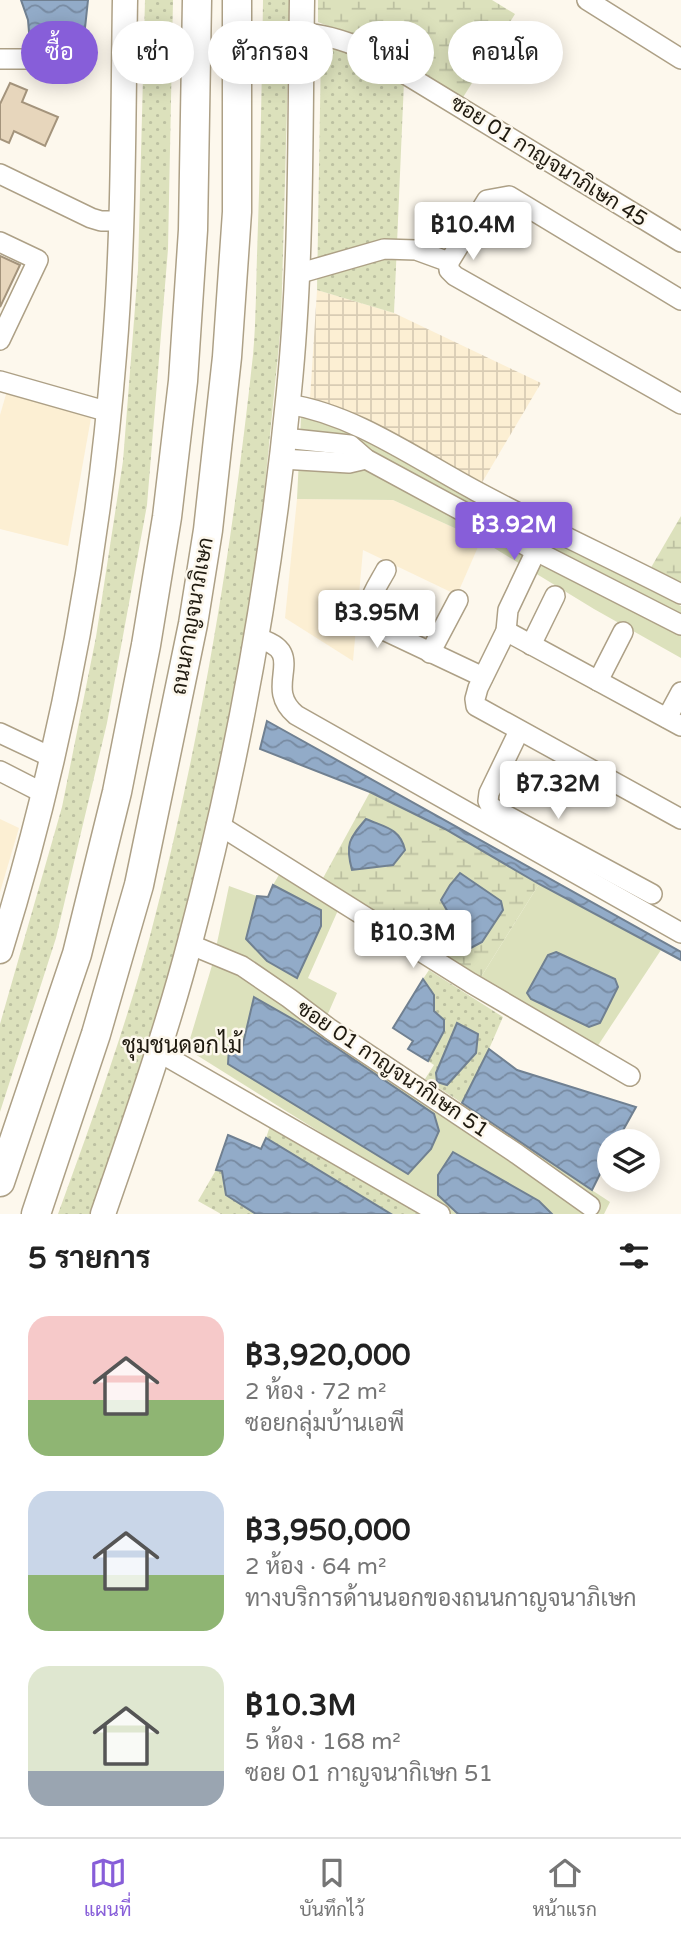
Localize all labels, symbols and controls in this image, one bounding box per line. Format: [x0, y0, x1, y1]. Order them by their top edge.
chip: ซื้อ [21, 21, 98, 84]
chip: เช่า [112, 21, 194, 84]
chip: ตัวกรอง [208, 21, 333, 84]
chip: ใหม่ [347, 21, 434, 84]
chip: คอนโด [448, 21, 563, 84]
street label: ซอย 01 กาญจนาภิเษก 45 [446, 91, 652, 232]
pin: ฿10.4M [416, 202, 530, 262]
text: ฿10.4M [431, 211, 515, 239]
pin: ฿3.92M [457, 503, 571, 562]
text: ฿3.92M [471, 511, 557, 539]
street label: ถนนกาญจนาภิเษก [166, 535, 219, 697]
pin: ฿3.95M [320, 590, 434, 650]
text: ฿3.95M [334, 599, 420, 627]
pin: ฿7.32M [501, 762, 615, 821]
text: ฿7.32M [516, 770, 600, 798]
pin: ฿10.3M [356, 911, 470, 970]
text: ฿10.3M [370, 919, 456, 947]
street label: ซอย 01 กาญจนากิเษก 51 [292, 996, 494, 1143]
district label: ชุมชนดอกไม้ [122, 1029, 243, 1061]
map controls [597, 1129, 660, 1192]
button: layers [597, 1129, 660, 1192]
icon: filters [615, 1237, 653, 1275]
text: 5 รายการ [28, 1240, 151, 1277]
text: ฿3,920,000 [245, 1337, 411, 1374]
icon: home [84, 1344, 168, 1428]
text: 2 ห้อง · 72 m² [245, 1378, 386, 1406]
text: ซอยกลุ่มบ้านเอพี [245, 1410, 404, 1438]
text: ฿3,950,000 [245, 1512, 411, 1549]
icon: home [84, 1519, 168, 1603]
text: 2 ห้อง · 64 m² [245, 1553, 386, 1581]
text: ทางบริการด้านนอกของถนนกาญจนาภิเษก [245, 1585, 637, 1613]
text: ฿10.3M [245, 1687, 356, 1724]
icon: home [84, 1694, 168, 1778]
text: 5 ห้อง · 168 m² [245, 1728, 401, 1756]
text: ซอย 01 กาญจนากิเษก 51 [245, 1760, 493, 1788]
tab: แผนที่ [84, 1854, 131, 1921]
tab: บันทึกไว้ [299, 1854, 364, 1921]
tab: หน้าแรก [532, 1854, 597, 1921]

